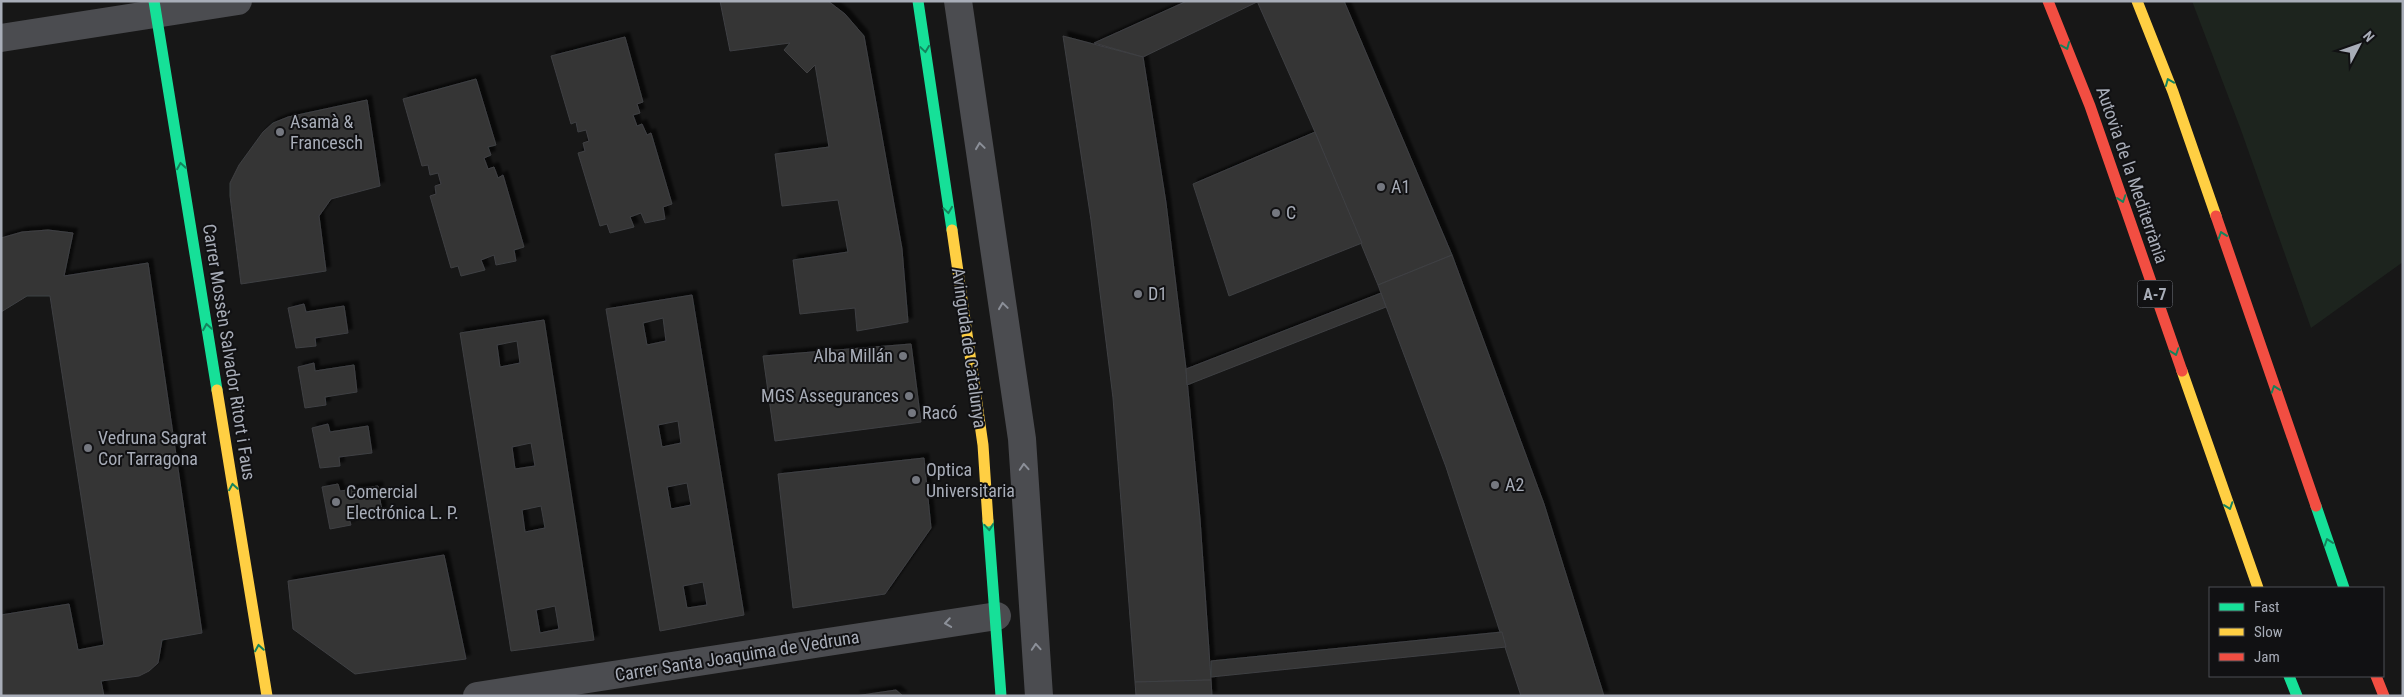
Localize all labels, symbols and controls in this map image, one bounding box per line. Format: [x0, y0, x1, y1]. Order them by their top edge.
north arrow [2334, 20, 2384, 70]
text: N [2360, 28, 2378, 45]
one-way arrow [2060, 42, 2070, 50]
one-way arrow [920, 45, 930, 54]
one-way arrow [2164, 78, 2174, 86]
street label: Autovia de la Mediterrània [2092, 84, 2173, 266]
place label: Asamà & Francesch [290, 111, 363, 153]
marker: Asamà & Francesch [274, 126, 286, 138]
one-way arrow [975, 141, 986, 149]
one-way arrow [176, 162, 186, 171]
place label: A1 [1391, 176, 1410, 197]
marker: A1 [1375, 181, 1387, 193]
one-way arrow [2116, 194, 2126, 203]
place label: C [1286, 202, 1296, 223]
one-way arrow [942, 207, 953, 215]
marker: C [1270, 207, 1282, 219]
street label: Carrer Mossèn Salvador Ritort i Faus [199, 222, 260, 482]
one-way arrow [2218, 231, 2228, 240]
street label: Avinguda de Catalunya [948, 266, 991, 429]
road number: A-7 [2138, 280, 2172, 308]
place label: D1 [1148, 283, 1167, 304]
marker: D1 [1132, 288, 1144, 300]
one-way arrow [998, 302, 1009, 310]
one-way arrow [202, 322, 212, 331]
place label: Alba Millán [814, 345, 893, 366]
one-way arrow [2170, 348, 2180, 356]
marker: Alba Millán [897, 350, 909, 362]
place label: MGS Assegurances [761, 385, 899, 406]
one-way arrow [2271, 385, 2281, 393]
marker: MGS Assegurances [903, 390, 915, 402]
place label: Racó [922, 402, 958, 423]
marker: Racó [906, 407, 918, 419]
place label: Vedruna Sagrat Cor Tarragona [98, 427, 207, 469]
marker: Vedruna Sagrat Cor Tarragona [82, 442, 94, 454]
place label: Optica Universitaria [926, 459, 1015, 501]
one-way arrow [1019, 463, 1030, 471]
marker: Optica Universitaria [910, 474, 922, 486]
place label: A2 [1505, 474, 1524, 495]
marker: A2 [1489, 479, 1501, 491]
place label: Comercial Electrónica L. P. [346, 481, 459, 523]
one-way arrow [228, 483, 238, 492]
marker: Comercial Electrónica L. P. [330, 496, 342, 508]
one-way arrow [2223, 501, 2233, 510]
one-way arrow [984, 524, 995, 532]
one-way arrow [2324, 538, 2334, 547]
legend [2209, 587, 2384, 677]
text: Fast [2254, 598, 2279, 616]
one-way arrow [944, 617, 952, 628]
text: Slow [2254, 623, 2283, 641]
street label: Carrer Santa Joaquima de Vedruna [613, 626, 861, 685]
one-way arrow [254, 643, 265, 651]
one-way arrow [1030, 643, 1041, 651]
text: Jam [2254, 648, 2280, 666]

